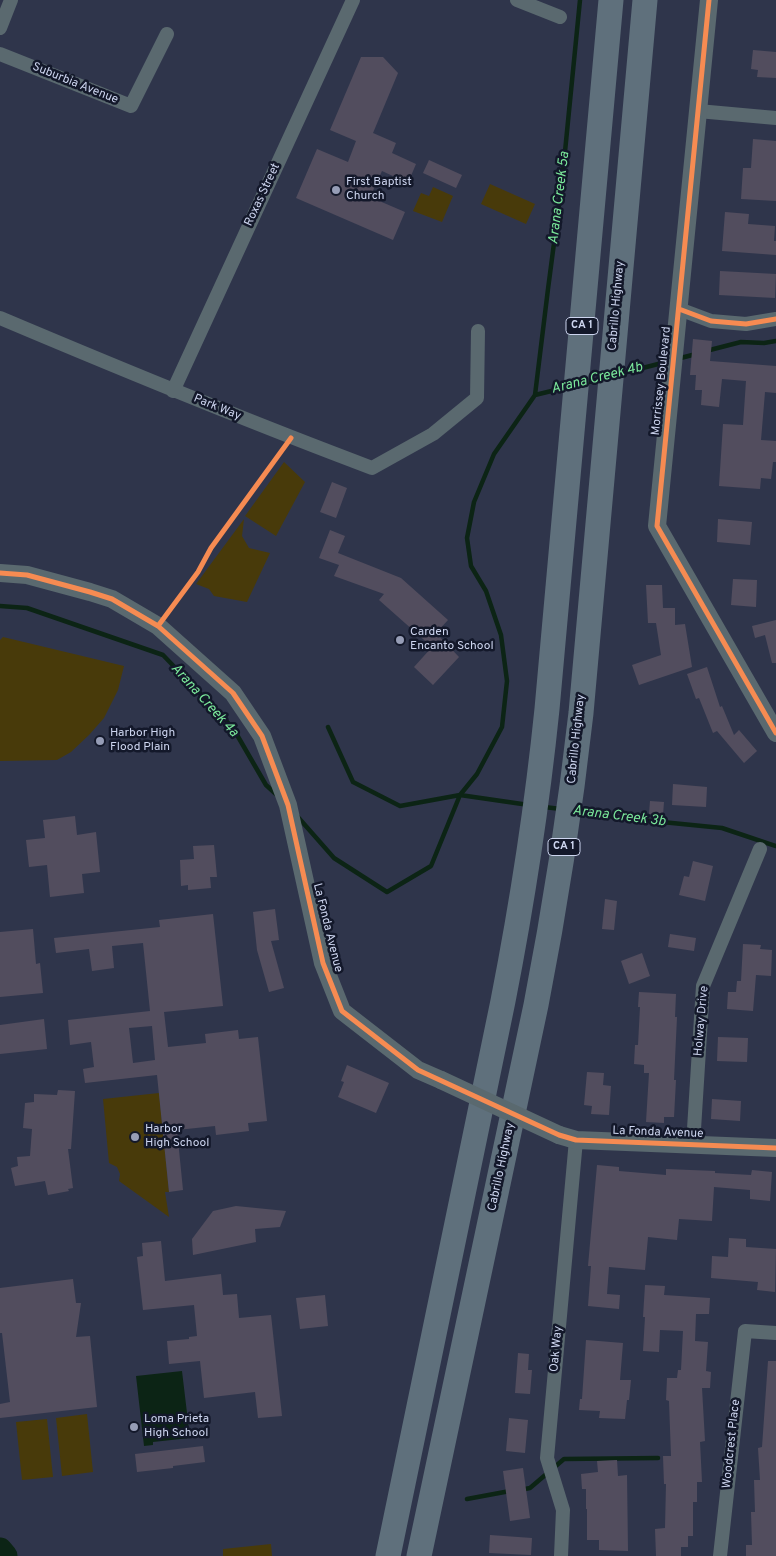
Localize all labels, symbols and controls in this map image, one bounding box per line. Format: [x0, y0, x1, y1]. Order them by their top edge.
street label: Suburbia Avenue [30, 60, 120, 108]
water label: Arana Creek 5a [546, 151, 574, 245]
street label: Roxas Street [242, 161, 284, 229]
place label: First Baptist Church [346, 176, 412, 204]
marker: First Baptist Church [330, 184, 342, 196]
street label: Cabrillo Highway [606, 260, 628, 352]
road number: CA 1 [566, 318, 598, 334]
street label: Morrissey Boulevard [649, 326, 675, 436]
water label: Arana Creek 4b [550, 360, 644, 398]
street label: Park Way [191, 392, 243, 424]
place label: Carden Encanto School [410, 626, 494, 654]
marker: Carden Encanto School [394, 634, 406, 646]
water label: Arana Creek 4a [167, 661, 241, 741]
street label: Cabrillo Highway [565, 693, 589, 785]
place label: Harbor High Flood Plain [110, 727, 175, 755]
marker: Harbor High Flood Plain [94, 735, 106, 747]
water label: Arana Creek 3b [572, 803, 666, 831]
road number: CA 1 [548, 839, 580, 856]
street label: La Fonda Avenue [309, 882, 345, 974]
street label: Holway Drive [692, 985, 712, 1057]
street label: Cabrillo Highway [486, 1121, 518, 1213]
place label: Harbor High School [145, 1123, 209, 1151]
street label: La Fonda Avenue [612, 1124, 704, 1142]
marker: Harbor High School [129, 1131, 141, 1143]
street label: Oak Way [548, 1325, 566, 1373]
street label: Woodcrest Place [720, 1399, 744, 1489]
place label: Loma Prieta High School [144, 1413, 209, 1441]
marker: Loma Prieta High School [128, 1421, 140, 1433]

